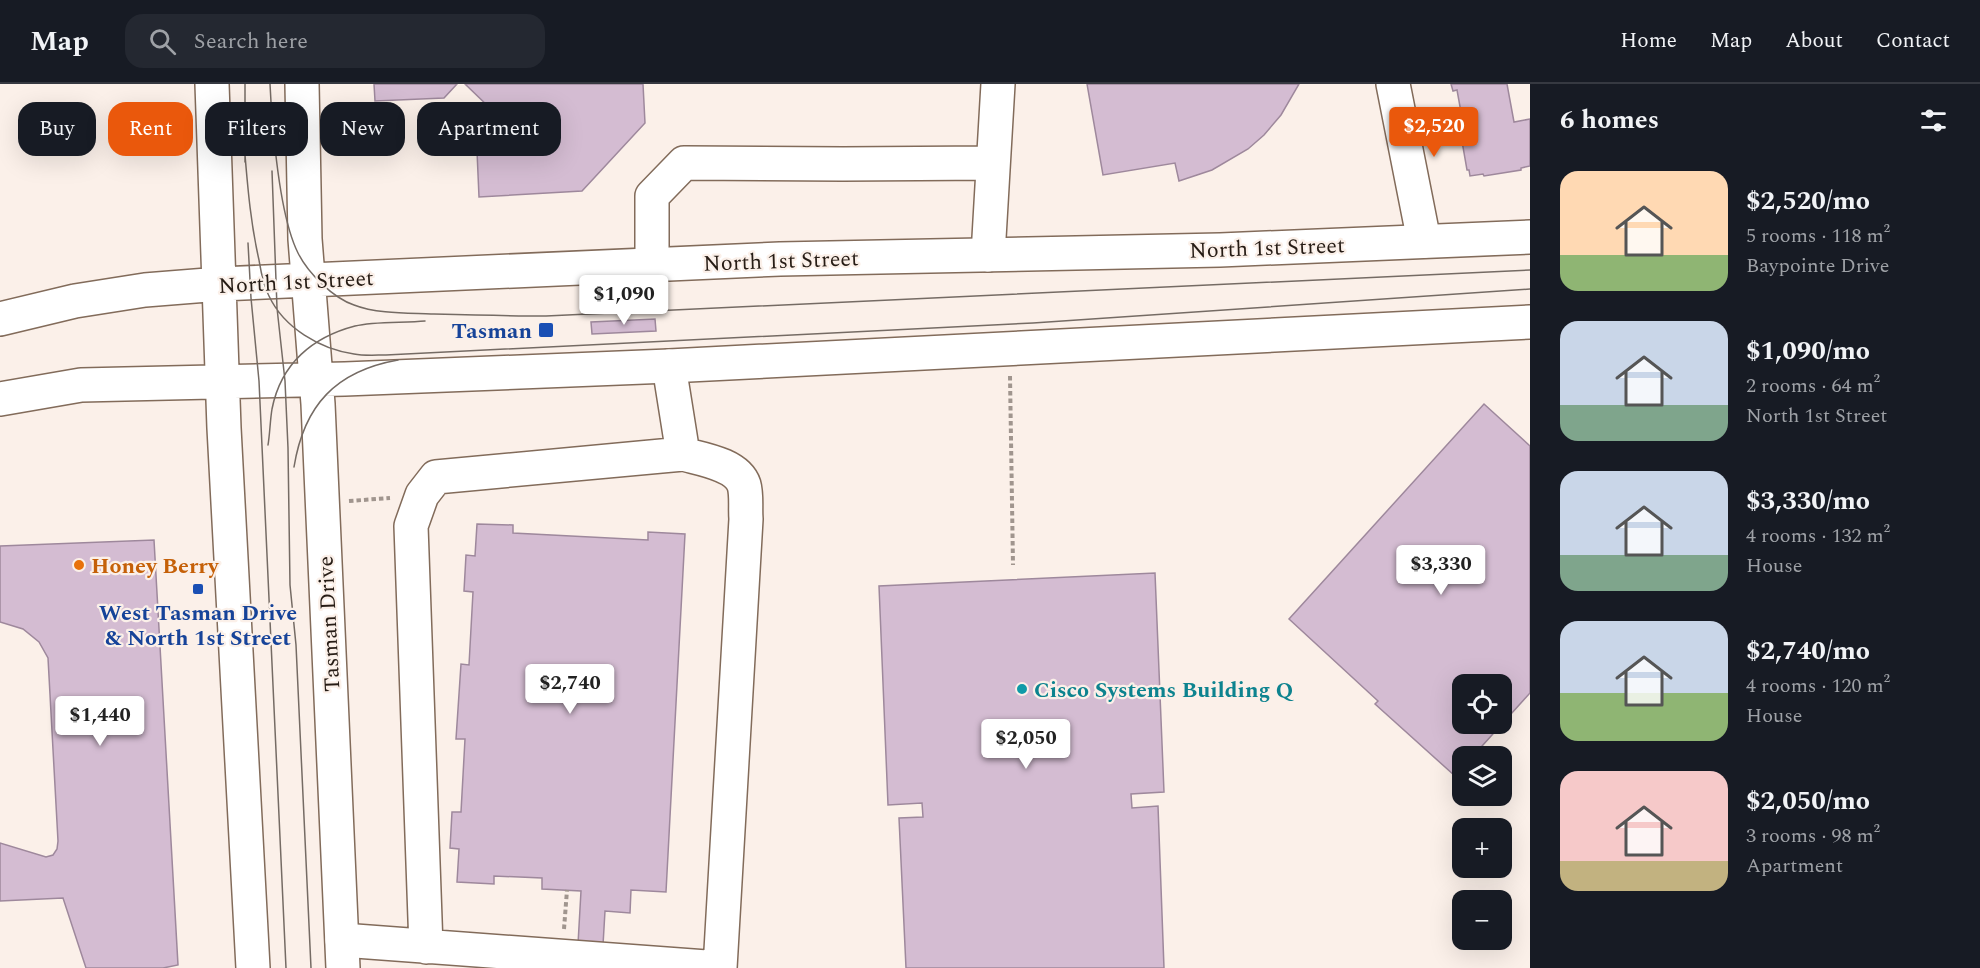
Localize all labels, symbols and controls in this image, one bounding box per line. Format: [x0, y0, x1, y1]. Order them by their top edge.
search box [125, 14, 545, 68]
text: Map [30, 20, 89, 63]
icon: search [146, 25, 179, 58]
text: Search here [194, 25, 308, 58]
text: Home [1620, 25, 1677, 57]
text: Map [1710, 25, 1752, 57]
text: About [1785, 25, 1843, 57]
text: Contact [1876, 25, 1950, 57]
text: 6 homes [1560, 100, 1659, 140]
chip: Buy [18, 102, 96, 156]
chip: Rent [108, 102, 193, 156]
chip: Filters [205, 102, 308, 156]
chip: New [320, 102, 405, 156]
chip: Apartment [417, 102, 561, 156]
icon: filters [1917, 104, 1950, 137]
pin: $2,520 [1385, 107, 1483, 158]
text: $2,520 [1403, 111, 1465, 141]
text: $2,520/mo [1746, 181, 1870, 221]
icon: home [1608, 195, 1680, 267]
text: 5 rooms · 118 m² [1746, 221, 1890, 251]
street label: North 1st Street [1189, 229, 1346, 268]
street label: North 1st Street [703, 242, 860, 281]
text: Baypointe Drive [1746, 251, 1889, 281]
street label: North 1st Street [218, 262, 375, 303]
pin: $1,090 [575, 275, 673, 326]
text: $1,090 [593, 279, 655, 309]
place label: Tasman [452, 315, 532, 348]
marker: Tasman [537, 321, 555, 339]
text: $1,090/mo [1746, 331, 1870, 371]
icon: home [1608, 345, 1680, 417]
text: 2 rooms · 64 m² [1746, 371, 1880, 401]
text: North 1st Street [1746, 401, 1887, 431]
text: $3,330/mo [1746, 481, 1870, 521]
icon: home [1608, 495, 1680, 567]
text: 4 rooms · 132 m² [1746, 521, 1890, 551]
pin: $3,330 [1392, 545, 1490, 596]
text: $3,330 [1410, 549, 1472, 579]
place label: Honey Berry [91, 550, 220, 583]
text: House [1746, 551, 1803, 581]
street label: Tasman Drive [309, 555, 350, 693]
marker: Honey Berry [72, 558, 86, 572]
marker: West Tasman Drive & North 1st Street [191, 582, 205, 596]
place label: West Tasman Drive & North 1st Street [99, 597, 297, 655]
text: $2,740/mo [1746, 631, 1870, 671]
icon: home [1608, 645, 1680, 717]
pin: $2,740 [521, 664, 619, 715]
text: $2,740 [539, 668, 601, 698]
text: 4 rooms · 120 m² [1746, 671, 1890, 701]
place label: Cisco Systems Building Q [1034, 674, 1294, 707]
map controls [1452, 674, 1512, 950]
button: locate [1452, 674, 1512, 734]
marker: Cisco Systems Building Q [1015, 682, 1029, 696]
pin: $1,440 [51, 696, 149, 747]
text: $1,440 [69, 700, 131, 730]
text: House [1746, 701, 1803, 731]
pin: $2,050 [977, 719, 1075, 770]
text: $2,050 [995, 723, 1057, 753]
button: layers [1452, 746, 1512, 806]
text: $2,050/mo [1746, 781, 1870, 821]
icon: home [1608, 795, 1680, 867]
button: + [1452, 818, 1512, 878]
text: 3 rooms · 98 m² [1746, 821, 1880, 851]
text: Apartment [1746, 851, 1843, 881]
button: − [1452, 890, 1512, 950]

